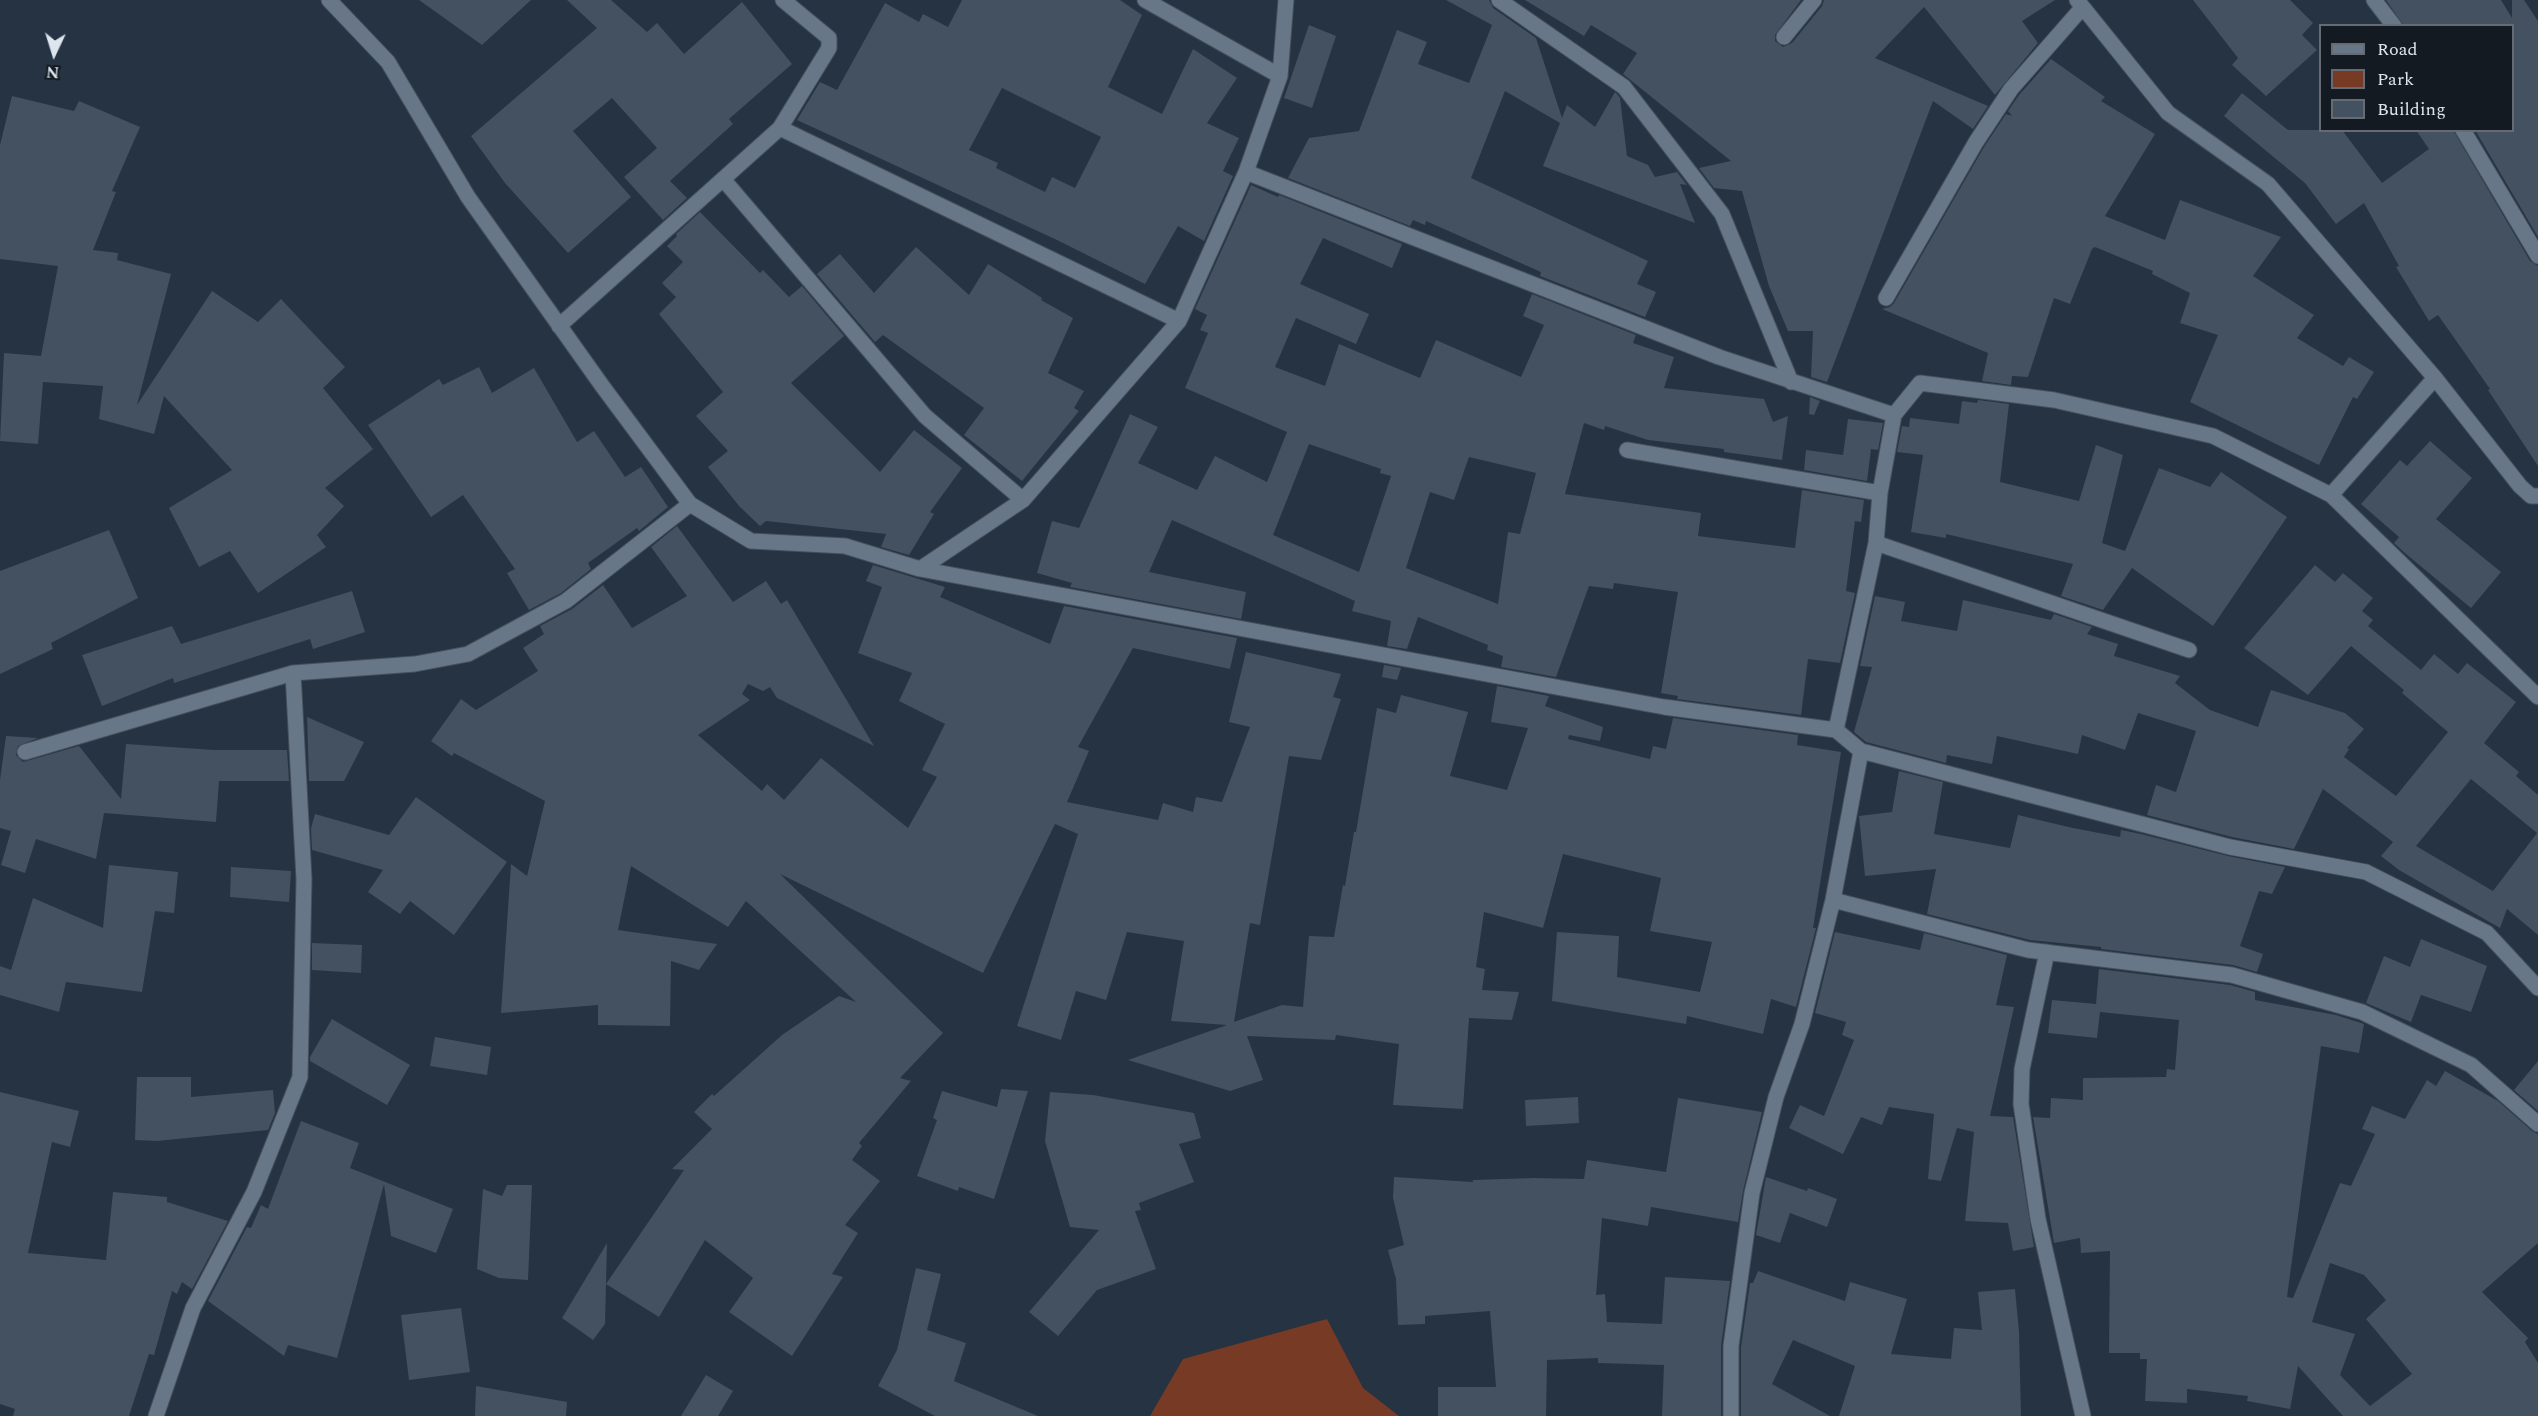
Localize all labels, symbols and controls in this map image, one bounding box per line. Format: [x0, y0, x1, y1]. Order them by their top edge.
north arrow [24, 24, 84, 84]
legend [2319, 24, 2514, 132]
text: Road [2377, 36, 2418, 63]
text: N [45, 60, 60, 84]
text: Park [2377, 66, 2414, 93]
text: Building [2377, 96, 2446, 123]

